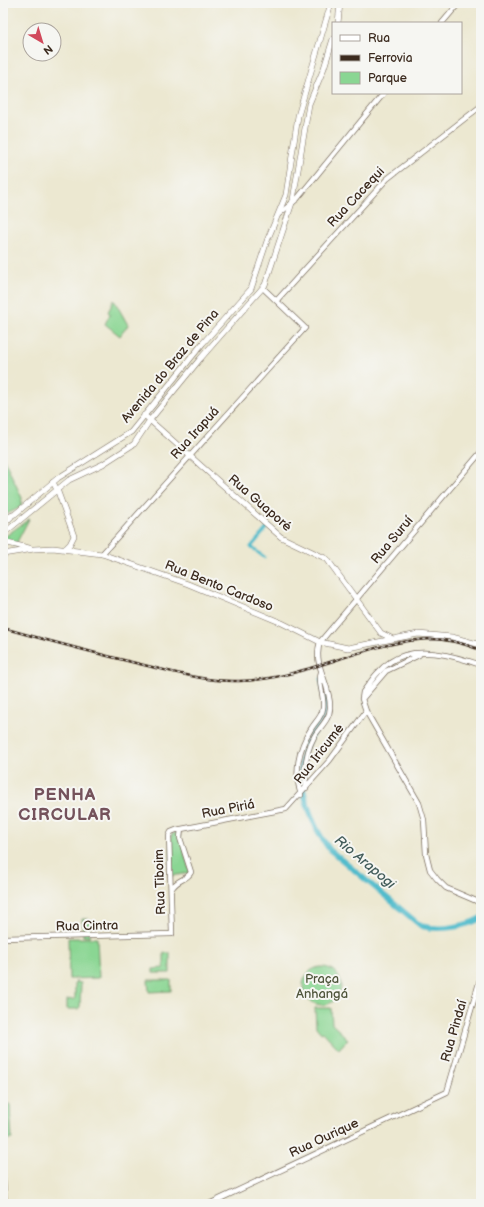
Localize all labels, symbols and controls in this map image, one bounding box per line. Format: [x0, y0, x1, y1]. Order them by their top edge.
north arrow [22, 22, 62, 62]
legend [332, 22, 462, 94]
text: Rua [368, 31, 390, 46]
text: N [41, 42, 55, 57]
text: Ferrovia [368, 51, 413, 66]
text: Parque [368, 71, 407, 86]
street label: Rua Cacequi [324, 164, 388, 230]
street label: Avenida do Braz de Pina [118, 306, 222, 426]
street label: Rua Irapuá [167, 403, 223, 463]
street label: Rua Guaporé [225, 471, 295, 535]
street label: Rua Suruí [367, 512, 417, 567]
street label: Rua Bento Cardoso [162, 557, 276, 615]
street label: Rua Iricumé [291, 721, 348, 787]
district label: PENHA CIRCULAR [18, 785, 112, 825]
street label: Rua Piriá [200, 796, 256, 822]
water label: Rio Arapogi [331, 832, 399, 893]
street label: Rua Tiboim [151, 849, 169, 915]
street label: Rua Cintra [55, 917, 119, 935]
park label: Praça Anhangá [296, 971, 348, 1002]
street label: Rua Pindaí [438, 997, 471, 1064]
street label: Rua Ourique [287, 1115, 362, 1161]

